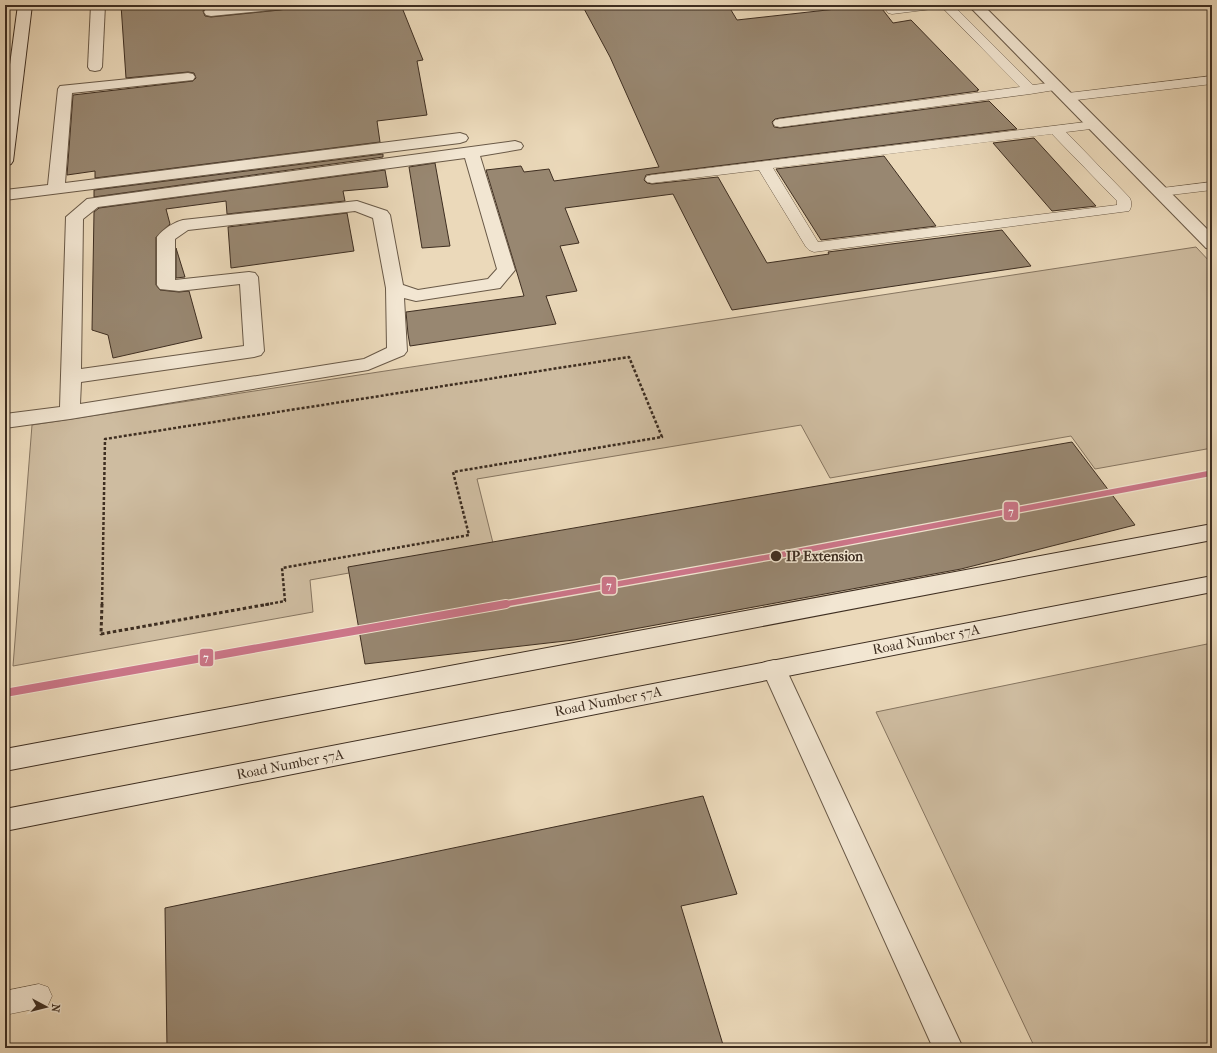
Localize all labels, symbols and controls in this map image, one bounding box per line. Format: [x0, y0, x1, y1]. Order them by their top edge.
line badge: 7 [1003, 501, 1019, 521]
text: 7 [1007, 505, 1014, 518]
place label: IP Extension [786, 548, 864, 565]
marker: IP Extension [769, 549, 783, 563]
line badge: 7 [601, 576, 617, 595]
text: 7 [605, 579, 612, 592]
street label: Road Number 57A [871, 621, 982, 658]
line badge: 7 [199, 648, 214, 667]
text: 7 [202, 651, 209, 664]
street label: Road Number 57A [553, 683, 664, 720]
street label: Road Number 57A [235, 746, 346, 783]
north arrow [26, 987, 66, 1027]
text: N [48, 1003, 62, 1014]

